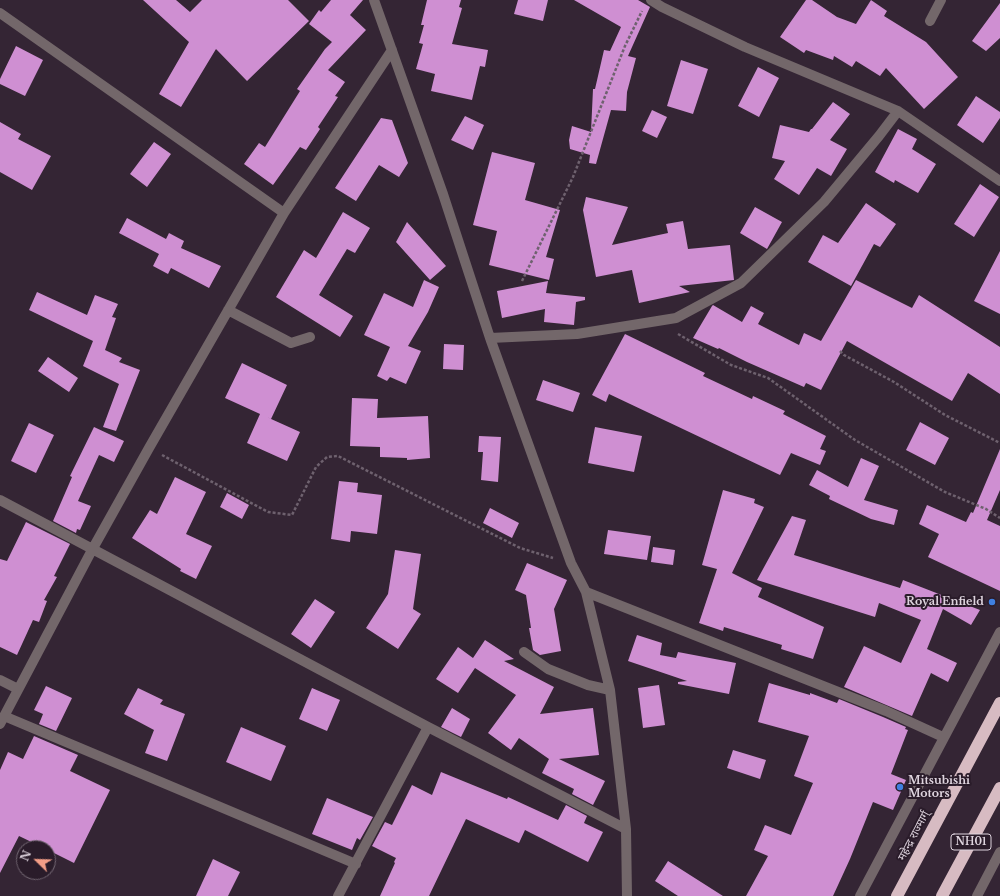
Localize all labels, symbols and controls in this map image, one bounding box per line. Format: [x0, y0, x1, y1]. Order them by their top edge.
place label: Royal Enfield [906, 595, 984, 609]
marker: Royal Enfield [987, 597, 997, 607]
place label: Mitsubishi Motors [908, 774, 970, 800]
marker: Mitsubishi Motors [895, 782, 905, 792]
street label: महेन्द्र राज्मार्ग् [895, 809, 933, 863]
road number: NH01 [951, 834, 991, 850]
north arrow [16, 840, 56, 880]
text: N [17, 848, 34, 863]

